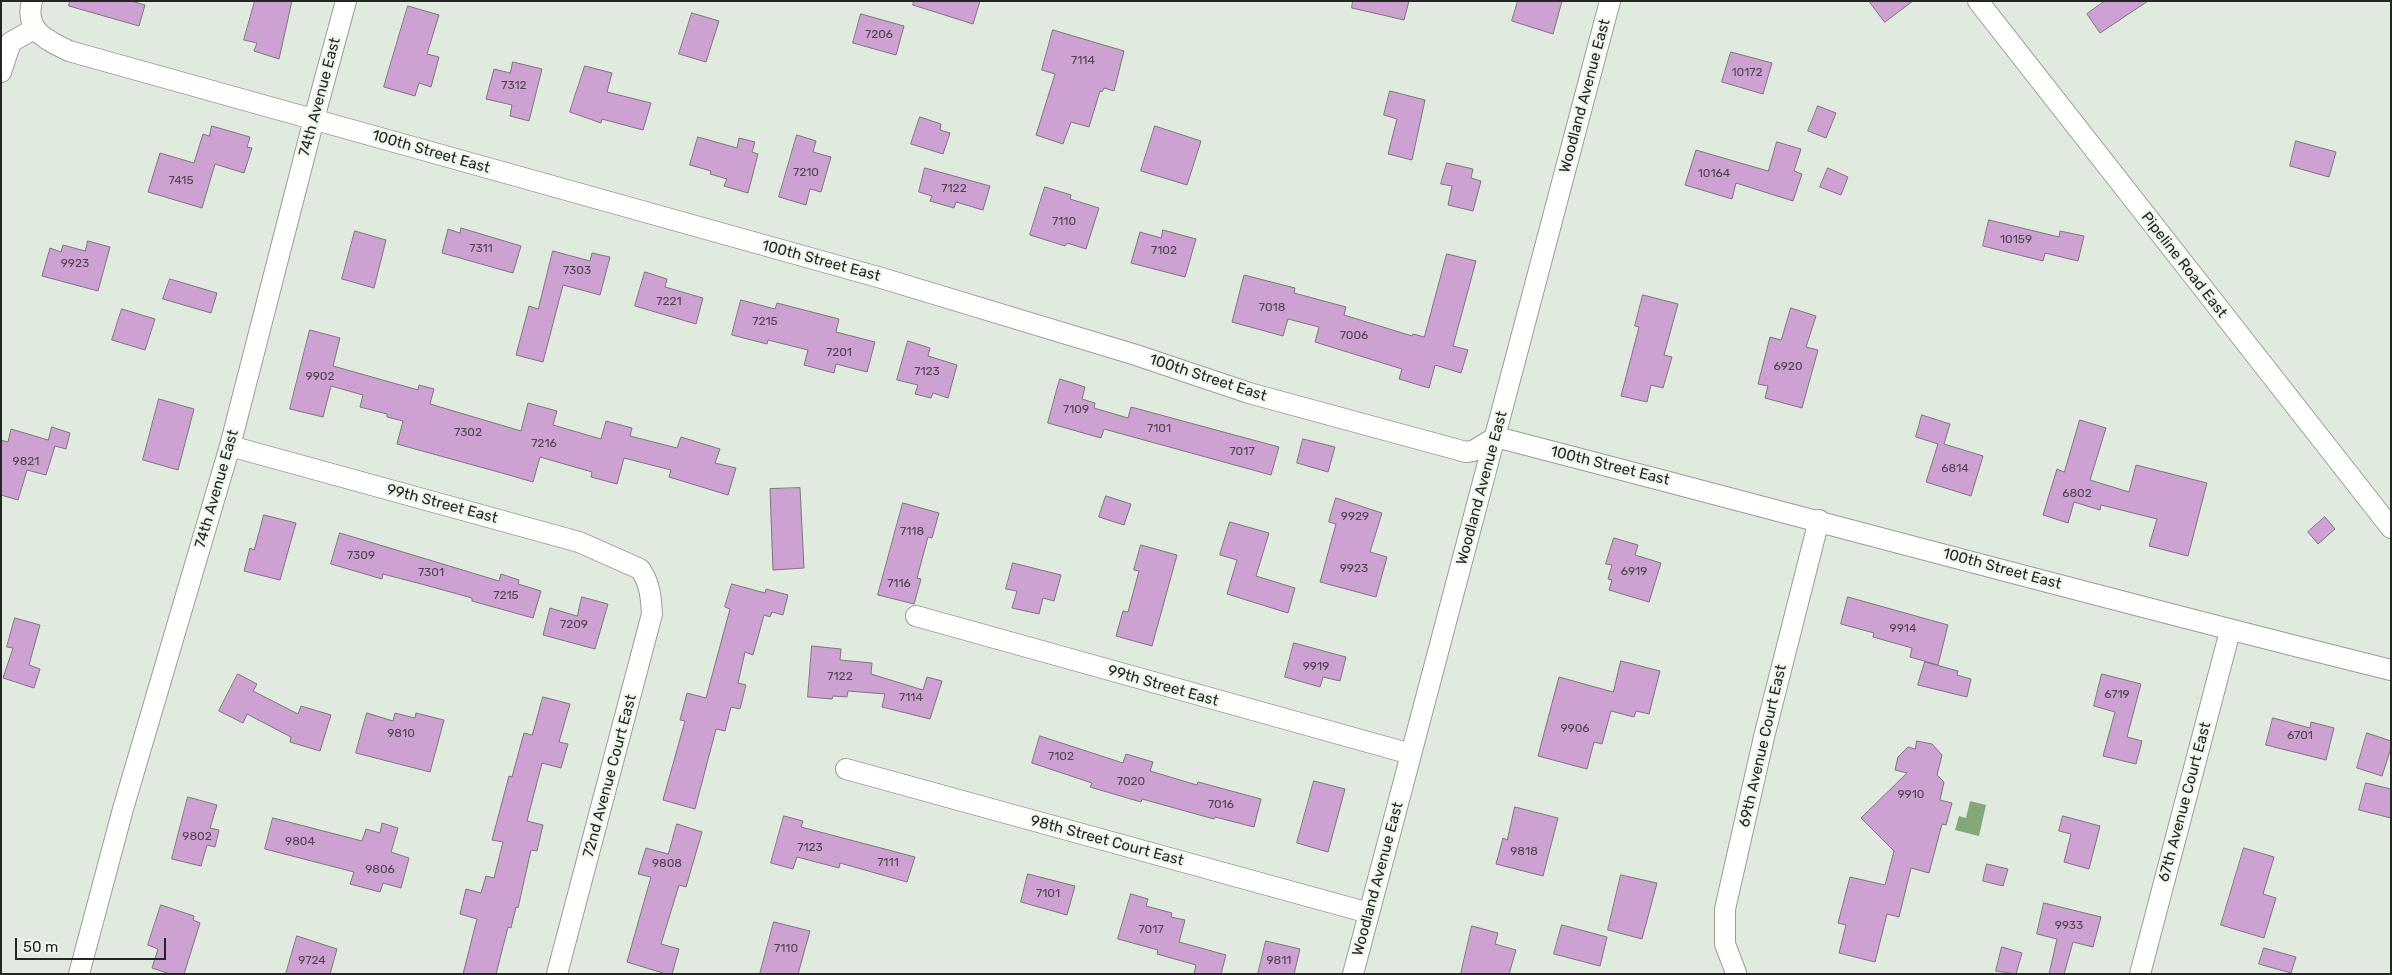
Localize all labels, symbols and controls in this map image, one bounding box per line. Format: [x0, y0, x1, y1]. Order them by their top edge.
street label: Woodland Avenue East [1556, 17, 1614, 175]
house number: 7206 [865, 28, 893, 42]
street label: 74th Avenue East [295, 36, 345, 158]
house number: 7114 [1071, 54, 1095, 68]
house number: 10172 [1731, 66, 1763, 80]
house number: 7312 [501, 79, 527, 93]
street label: 100th Street East [370, 127, 492, 177]
house number: 7210 [793, 166, 819, 180]
house number: 10164 [1698, 167, 1730, 181]
house number: 7415 [168, 174, 194, 188]
house number: 7122 [941, 182, 967, 196]
street label: Pipeline Road East [2137, 209, 2231, 321]
house number: 7110 [1052, 215, 1076, 229]
house number: 10159 [2000, 233, 2032, 247]
street label: 100th Street East [760, 237, 882, 285]
house number: 7311 [469, 242, 493, 256]
house number: 7102 [1151, 244, 1177, 258]
house number: 9923 [61, 257, 89, 271]
house number: 7303 [563, 264, 591, 278]
house number: 7221 [656, 295, 682, 309]
house number: 7018 [1259, 301, 1285, 315]
house number: 7215 [752, 315, 778, 329]
house number: 7006 [1340, 329, 1368, 343]
house number: 7201 [826, 346, 852, 360]
street label: 100th Street East [1147, 351, 1269, 405]
house number: 6920 [1773, 360, 1803, 374]
house number: 7123 [914, 365, 940, 379]
house number: 9902 [306, 370, 334, 384]
house number: 7109 [1063, 403, 1089, 417]
street label: Woodland Avenue East [1453, 409, 1511, 567]
house number: 7101 [1147, 422, 1171, 436]
house number: 7302 [454, 426, 482, 440]
street label: 74th Avenue East [191, 428, 243, 550]
house number: 7216 [531, 437, 557, 451]
street label: 100th Street East [1549, 443, 1671, 489]
house number: 7017 [1229, 445, 1255, 459]
house number: 9821 [13, 455, 39, 469]
house number: 6814 [1941, 462, 1969, 476]
street label: 99th Street East [384, 481, 500, 527]
house number: 6802 [2062, 487, 2092, 501]
house number: 9929 [1341, 510, 1369, 524]
house number: 7118 [900, 525, 924, 539]
street label: 100th Street East [1941, 545, 2063, 593]
house number: 7309 [347, 549, 375, 563]
house number: 9923 [1340, 562, 1368, 576]
house number: 6919 [1621, 565, 1647, 579]
house number: 7301 [418, 566, 444, 580]
house number: 7116 [887, 577, 911, 591]
house number: 7215 [493, 589, 519, 603]
house number: 7209 [560, 618, 588, 632]
house number: 9914 [1890, 622, 1916, 636]
house number: 9919 [1303, 660, 1329, 674]
street label: 99th Street East [1106, 662, 1220, 710]
street label: 69th Avenue Court East [1735, 663, 1791, 829]
house number: 7122 [827, 670, 853, 684]
house number: 6719 [2104, 688, 2130, 702]
house number: 7114 [899, 691, 923, 705]
street label: 72nd Avenue Court East [580, 692, 640, 860]
street label: 67th Avenue Court East [2155, 720, 2215, 884]
house number: 9906 [1560, 722, 1590, 736]
house number: 9810 [387, 727, 415, 741]
house number: 6701 [2287, 729, 2313, 743]
house number: 7102 [1048, 750, 1074, 764]
house number: 7020 [1117, 775, 1145, 789]
house number: 9910 [1898, 788, 1924, 802]
house number: 7016 [1208, 798, 1234, 812]
street label: Woodland Avenue East [1349, 800, 1407, 958]
street label: 98th Street Court East [1028, 812, 1186, 870]
house number: 9802 [182, 830, 212, 844]
house number: 9804 [285, 835, 315, 849]
house number: 7123 [797, 841, 823, 855]
house number: 9818 [1510, 845, 1538, 859]
house number: 7111 [877, 856, 899, 870]
house number: 9808 [652, 857, 682, 871]
house number: 9806 [365, 863, 395, 877]
house number: 7101 [1036, 887, 1060, 901]
house number: 9933 [2055, 919, 2083, 933]
house number: 7017 [1138, 923, 1164, 937]
scale bar [18, 928, 169, 960]
text: 50 m [23, 938, 58, 956]
house number: 7110 [774, 942, 798, 956]
house number: 9724 [298, 954, 326, 968]
house number: 9811 [1266, 954, 1292, 968]

